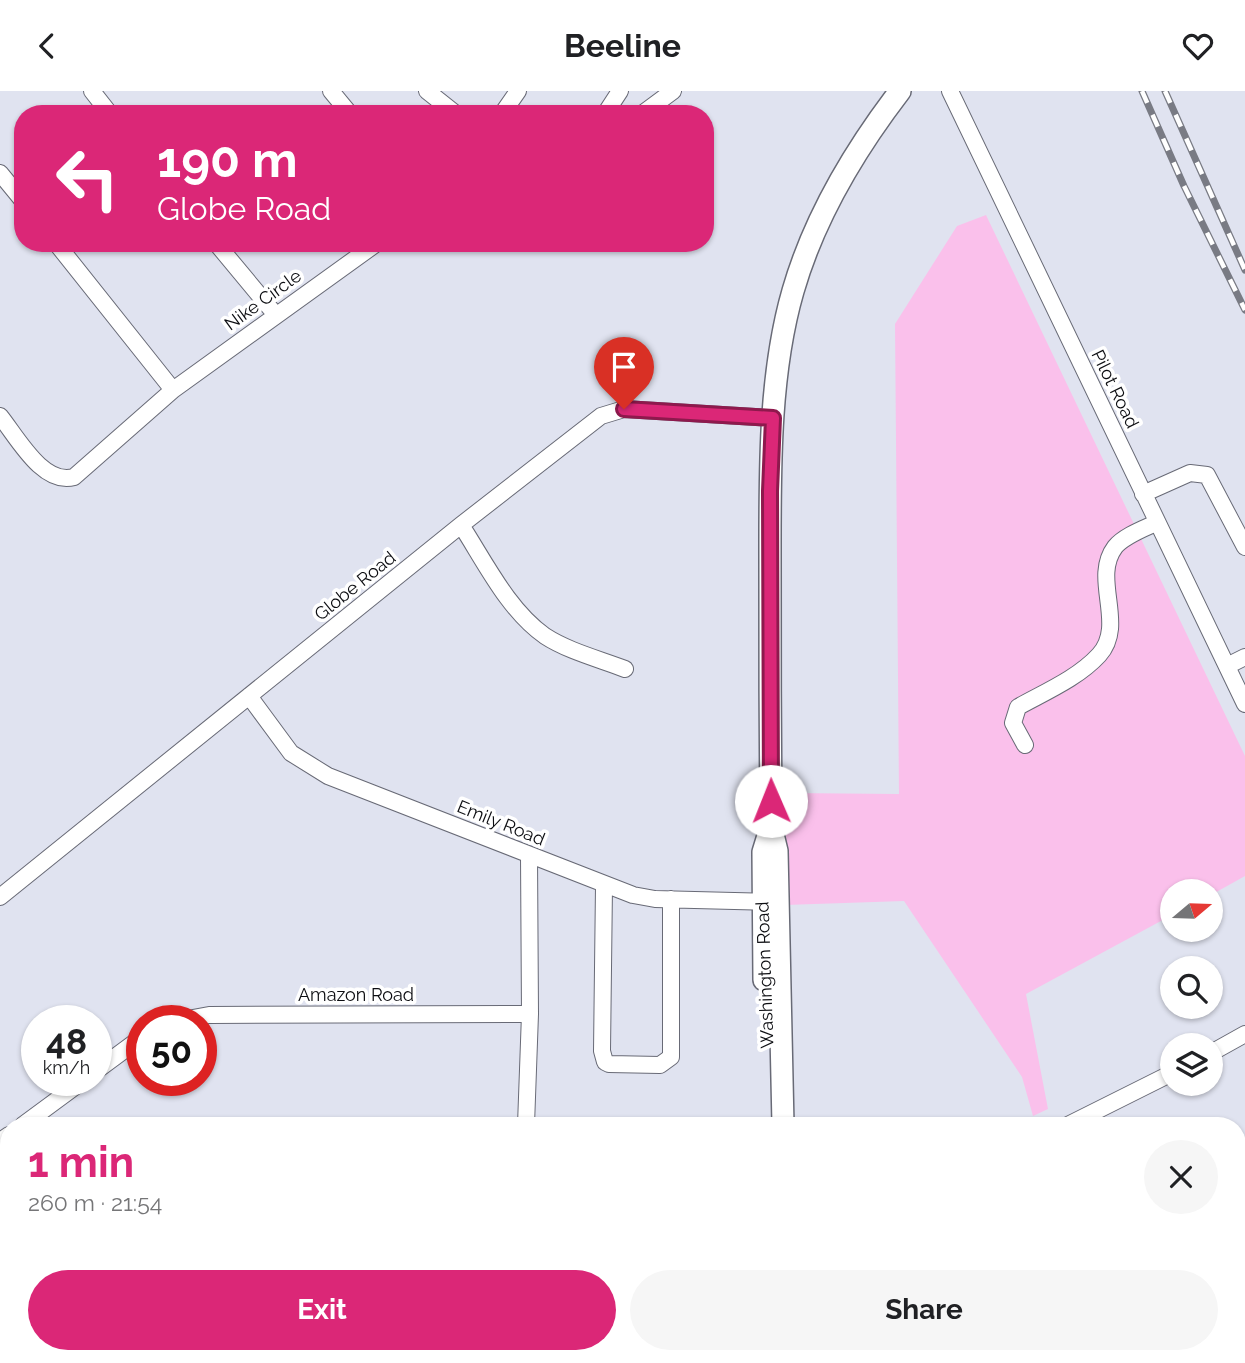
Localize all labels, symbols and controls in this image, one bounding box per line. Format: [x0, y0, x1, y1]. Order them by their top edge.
icon: back [28, 27, 66, 65]
text: Beeline [564, 27, 681, 64]
icon: heart [1179, 27, 1217, 65]
text: 190 m [157, 131, 298, 188]
icon: left [42, 133, 133, 224]
text: Globe Road [157, 190, 331, 227]
street label: Nike Circle [220, 264, 305, 334]
pin [594, 337, 654, 409]
street label: Pilot Road [1088, 346, 1143, 431]
icon: arrive [605, 348, 643, 386]
street label: Globe Road [310, 547, 399, 625]
position arrow [734, 764, 808, 838]
street label: Emily Road [454, 795, 548, 850]
north arrow [1160, 879, 1223, 941]
map controls [1160, 879, 1223, 1096]
street label: Washington Road [751, 901, 778, 1049]
button: search [1160, 956, 1223, 1019]
street label: Amazon Road [298, 984, 414, 1005]
speed limit sign: 50 [126, 1005, 217, 1096]
text: 48 [46, 1021, 87, 1062]
button: layers [1160, 1033, 1223, 1096]
text: km/h [43, 1057, 90, 1078]
text: 1 min [28, 1138, 134, 1187]
button: close [1144, 1140, 1218, 1214]
text: 260 m · 21:54 [28, 1189, 162, 1216]
button: Exit [28, 1270, 616, 1350]
button: Share [630, 1270, 1218, 1350]

